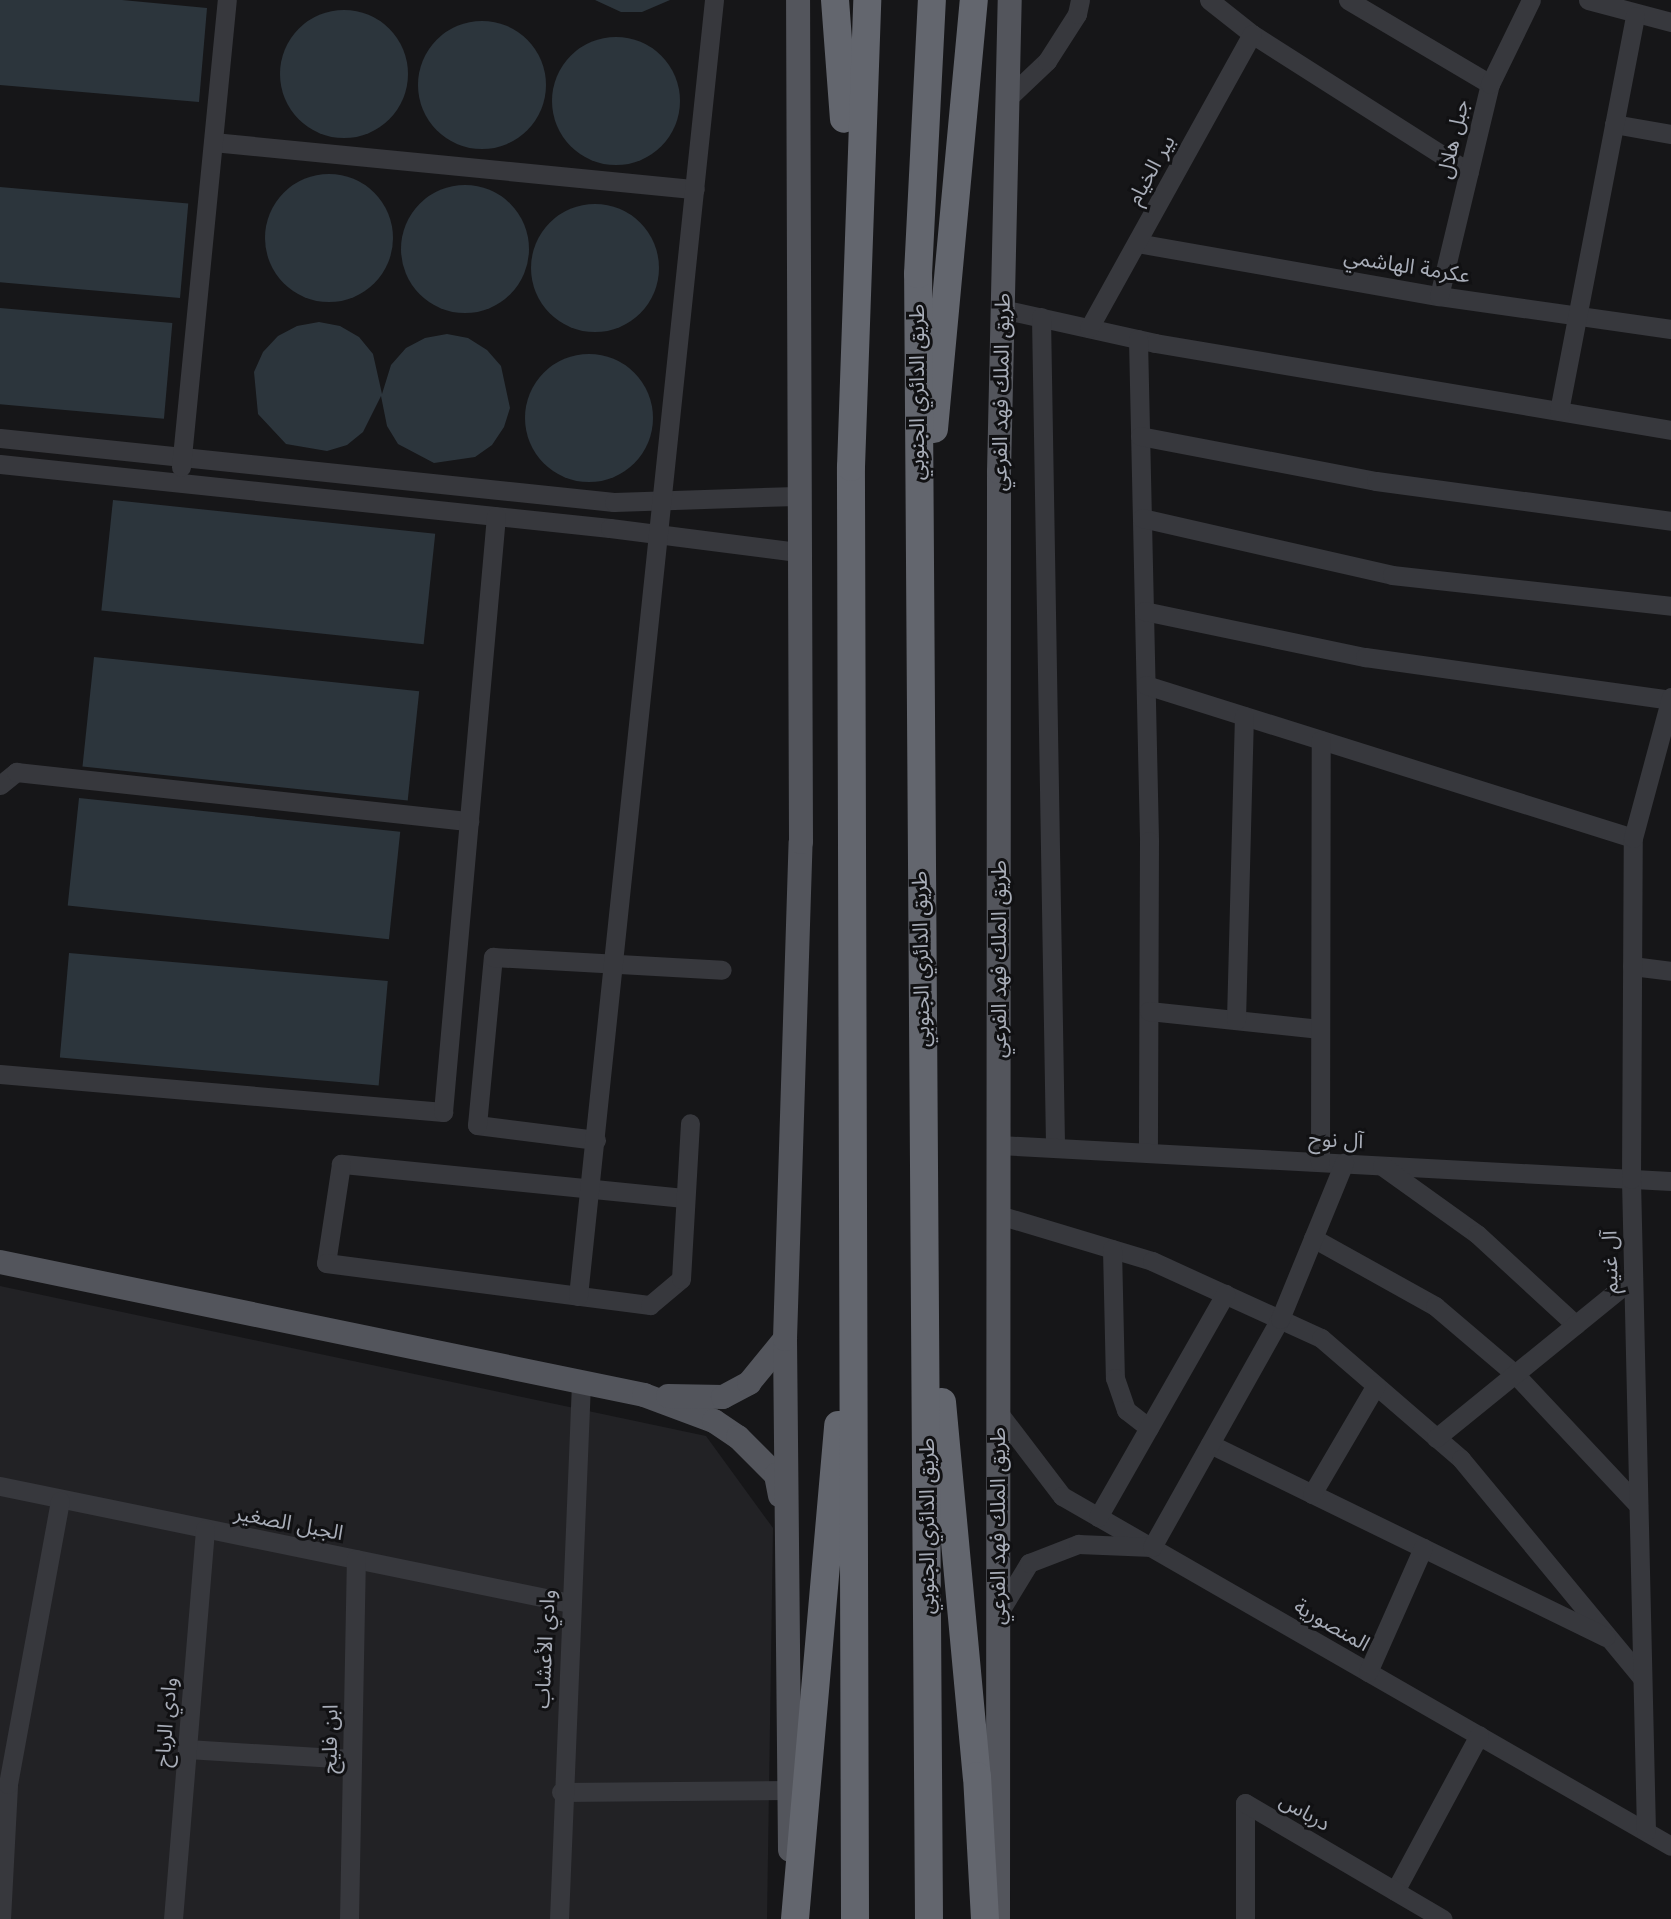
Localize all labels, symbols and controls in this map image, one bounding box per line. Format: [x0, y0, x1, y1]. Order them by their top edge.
street label: جبل هلال [1432, 97, 1474, 181]
street label: بير الخيام [1122, 131, 1180, 209]
street label: عكرمة الهاشمي [1342, 244, 1472, 288]
street label: طريق الملك فهد الفرعي [987, 293, 1015, 491]
street label: طريق الدائري الجنوبي [904, 304, 930, 480]
street label: طريق الملك فهد الفرعي [986, 860, 1012, 1058]
street label: طريق الدائري الجنوبي [907, 871, 935, 1047]
street label: آل نوح [1308, 1126, 1364, 1154]
street label: آل غنيم [1597, 1230, 1623, 1294]
street label: طريق الملك فهد الفرعي [985, 1427, 1011, 1625]
street label: طريق الدائري الجنوبي [914, 1438, 940, 1614]
street label: الجبل الصغير [233, 1500, 345, 1546]
street label: وادي الأعشاب [529, 1589, 561, 1709]
street label: المنصورية [1290, 1593, 1374, 1657]
street label: وادي الرباح [150, 1676, 182, 1768]
street label: ابن فليح [317, 1704, 343, 1774]
street label: درباس [1275, 1788, 1335, 1836]

